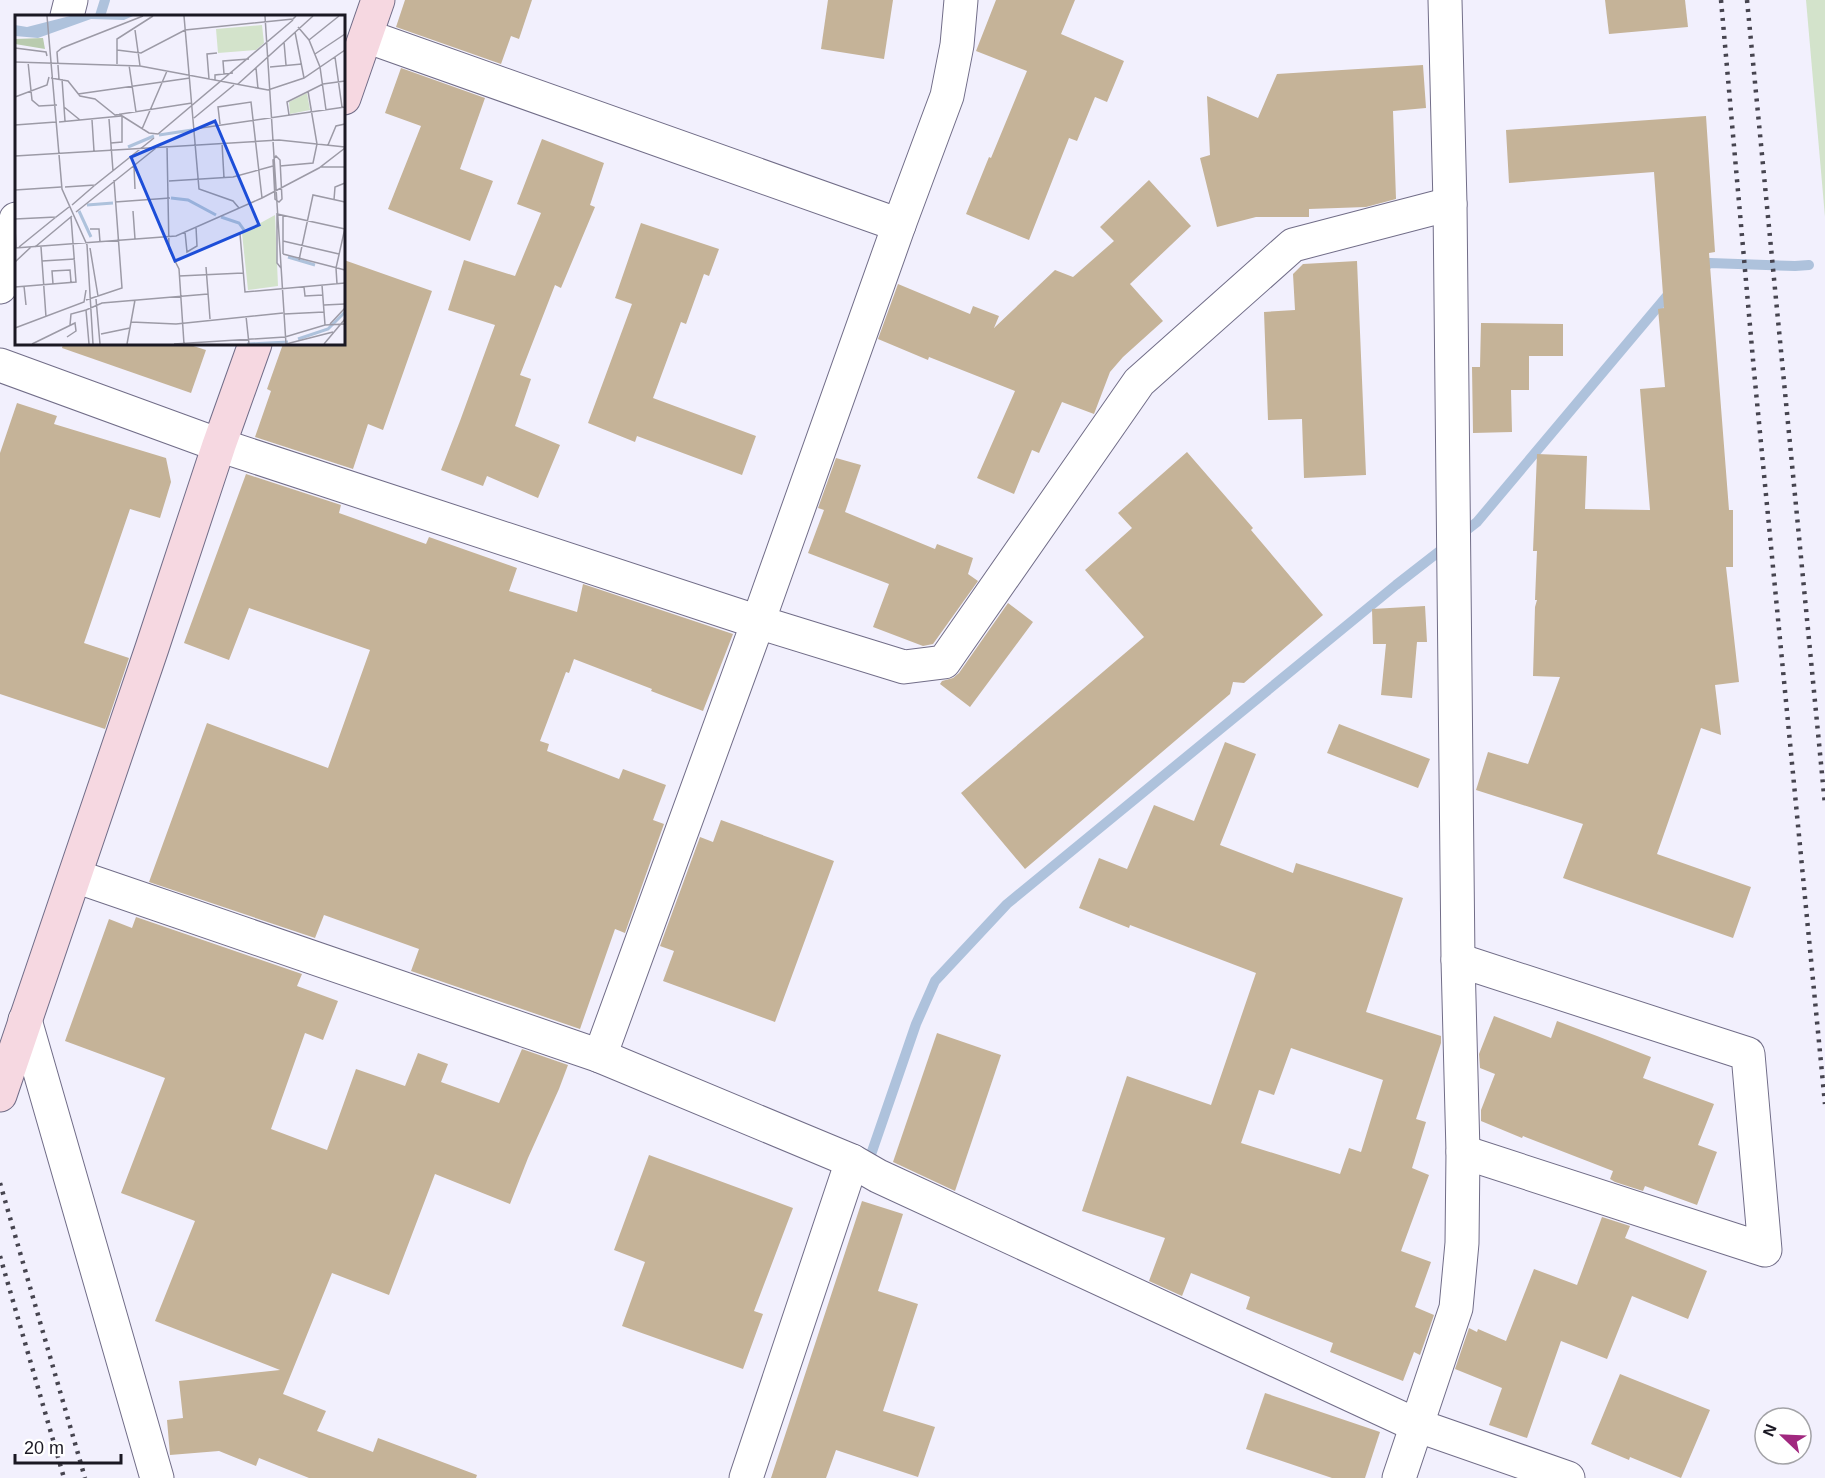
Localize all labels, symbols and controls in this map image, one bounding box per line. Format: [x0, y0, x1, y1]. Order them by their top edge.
inset map [15, 15, 345, 345]
north arrow [1753, 1406, 1813, 1466]
text: N [1760, 1422, 1780, 1439]
scale bar [15, 1427, 122, 1465]
text: 20 m [24, 1438, 64, 1458]

